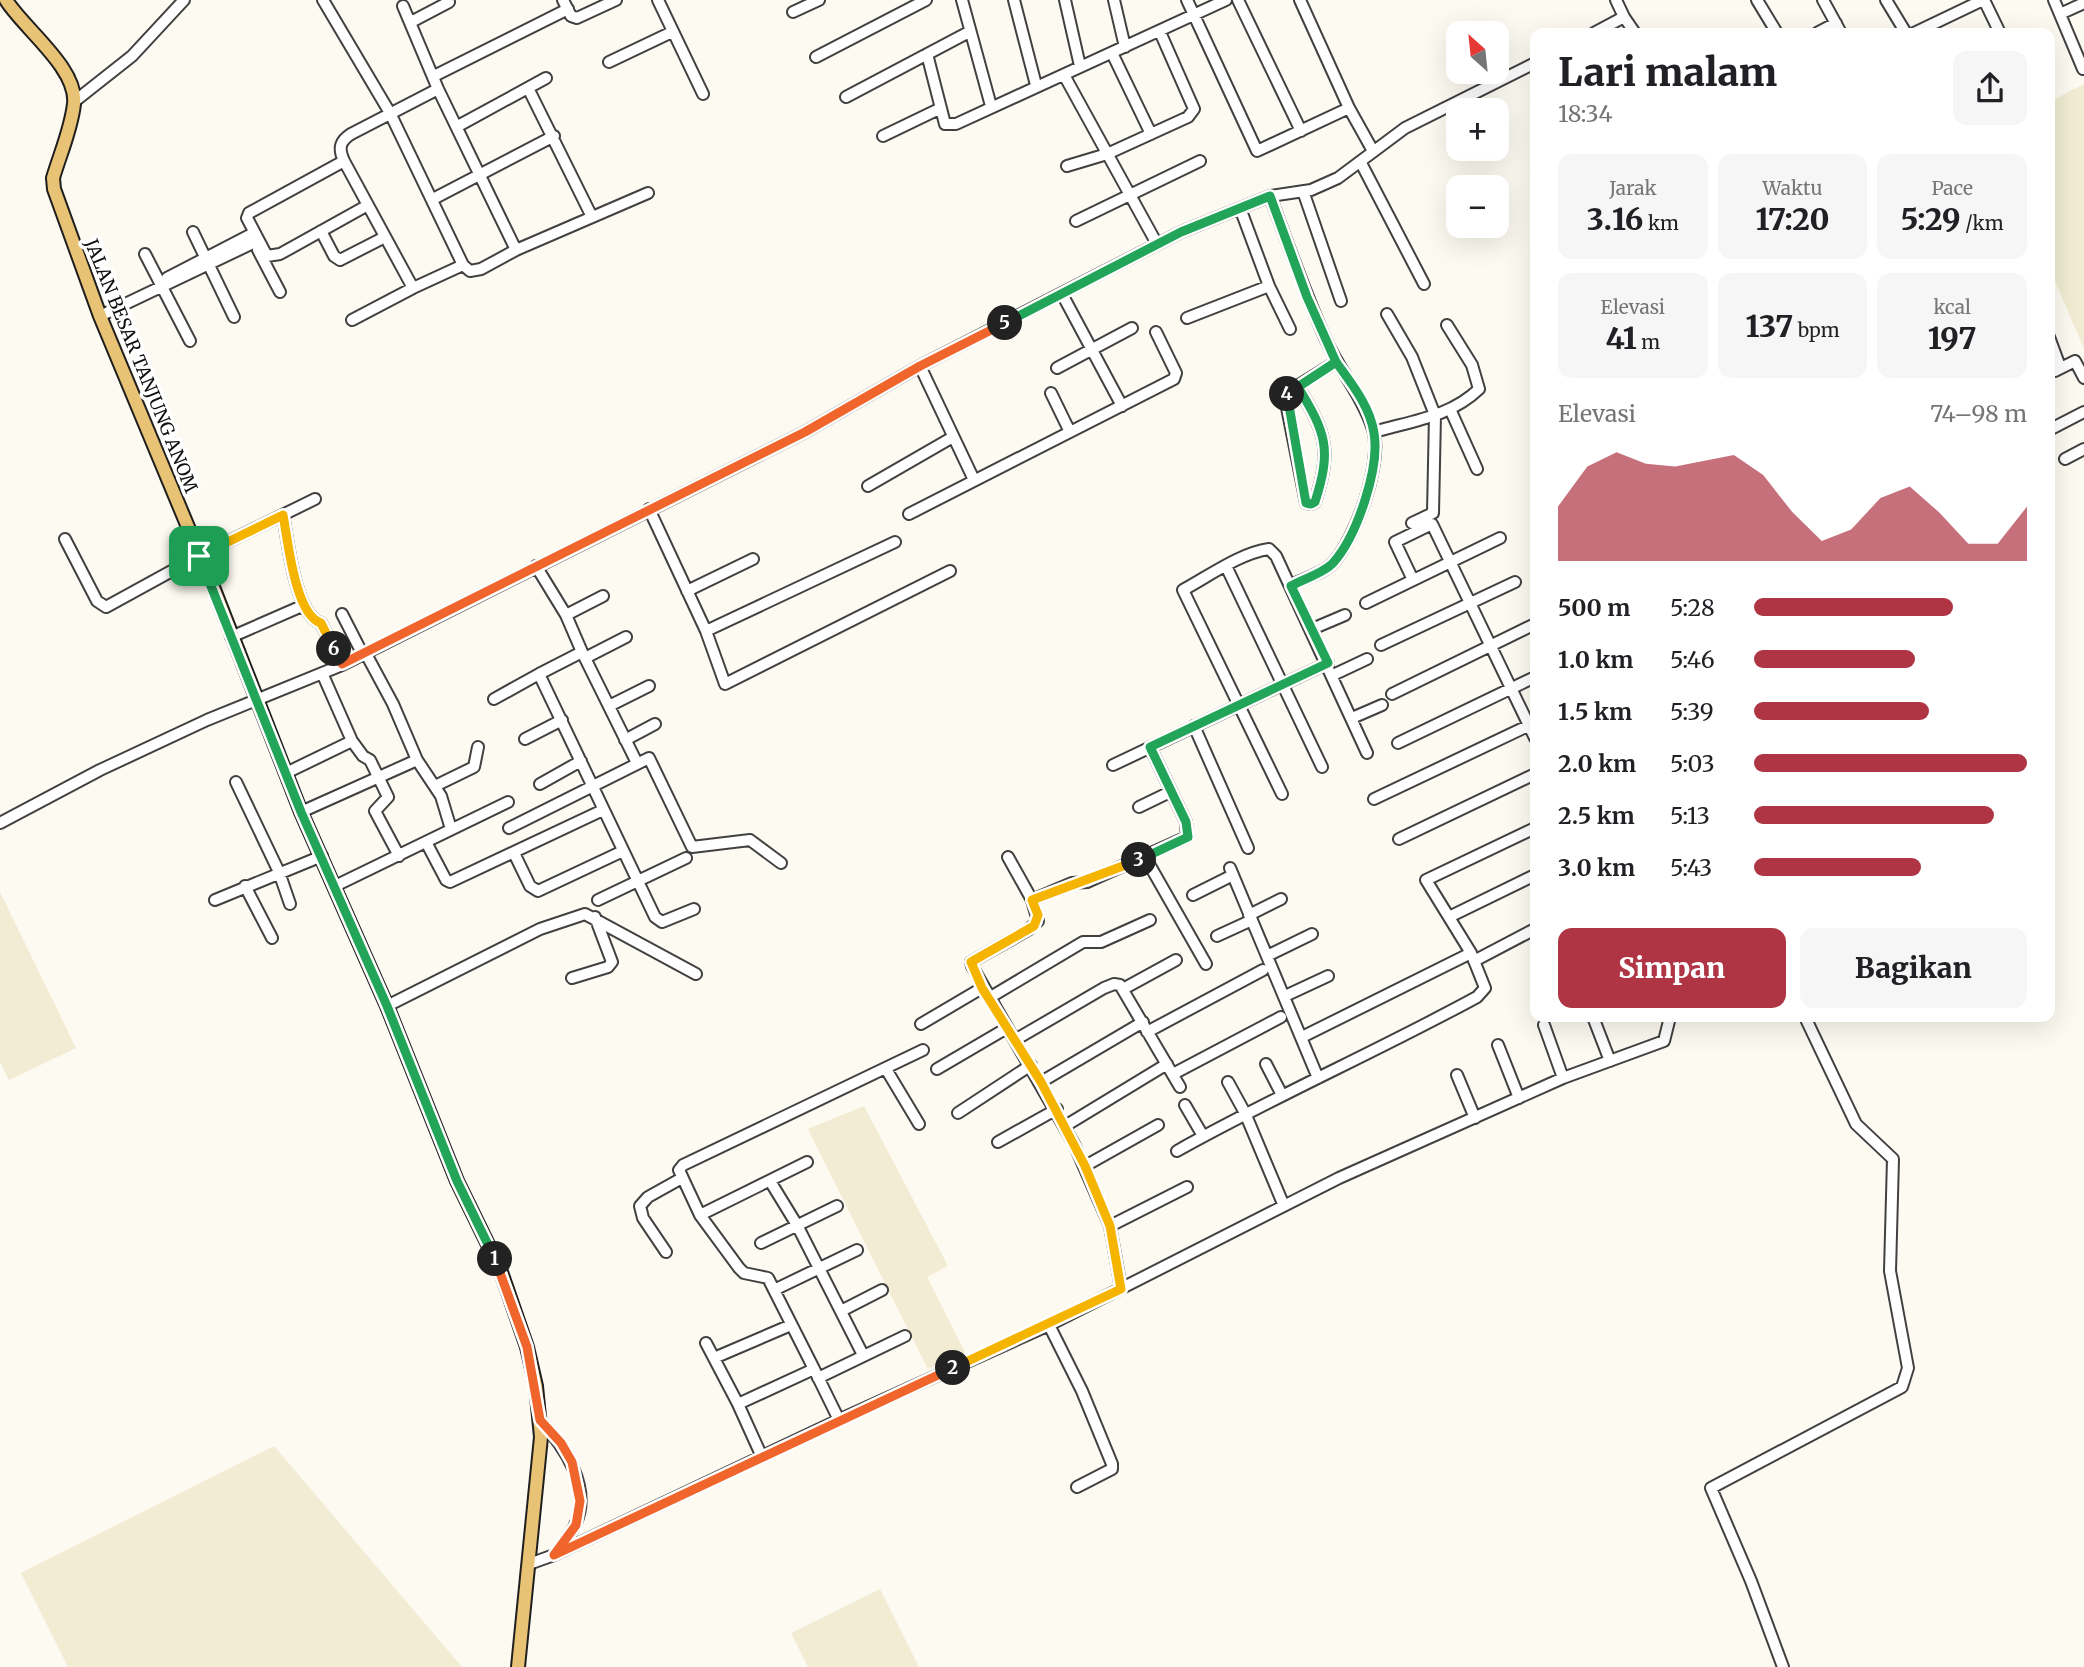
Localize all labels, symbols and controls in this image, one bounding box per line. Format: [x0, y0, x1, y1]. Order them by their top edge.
north arrow [1446, 21, 1508, 84]
map controls [1446, 21, 1509, 238]
text: Lari malam [1558, 49, 1777, 96]
button: share [1953, 51, 2027, 125]
button: + [1446, 98, 1509, 161]
text: 18:34 [1558, 99, 1613, 128]
button: − [1446, 175, 1509, 238]
text: Jarak [1609, 176, 1656, 200]
text: Waktu [1763, 176, 1822, 200]
text: Pace [1931, 176, 1973, 200]
text: 3.16 [1587, 200, 1643, 238]
text: 17:20 [1755, 200, 1830, 238]
text: 5:29 [1901, 200, 1961, 238]
text: km [1643, 211, 1679, 235]
text: /km [1961, 211, 2004, 235]
street label: JALAN BESAR TANJUNG ANOM [80, 235, 203, 496]
text: Elevasi [1601, 295, 1665, 319]
text: kcal [1933, 295, 1971, 319]
pin: 5 [988, 306, 1023, 340]
text: 137 [1745, 307, 1793, 345]
text: 5 [999, 310, 1010, 334]
text: bpm [1793, 318, 1840, 342]
text: 41 [1605, 319, 1637, 357]
text: 197 [1928, 319, 1977, 357]
text: m [1637, 330, 1660, 354]
pin: 4 [1270, 376, 1304, 412]
text: 4 [1280, 381, 1293, 405]
text: Elevasi [1558, 399, 1636, 428]
text: 74–98 m [1930, 399, 2027, 428]
pin [169, 526, 229, 586]
icon: arrive [180, 537, 218, 575]
text: 500 m [1558, 593, 1630, 622]
text: 5:28 [1670, 593, 1715, 622]
pin: 6 [316, 632, 352, 666]
text: 6 [328, 636, 339, 660]
text: 1.0 km [1558, 645, 1633, 674]
text: 5:46 [1670, 645, 1715, 674]
text: 1.5 km [1558, 697, 1632, 726]
text: 5:39 [1670, 697, 1714, 726]
text: 2.0 km [1558, 749, 1636, 778]
text: 5:03 [1670, 749, 1715, 778]
text: 2.5 km [1558, 801, 1635, 830]
text: 5:13 [1670, 801, 1710, 830]
pin: 3 [1122, 842, 1156, 878]
text: 3 [1133, 847, 1144, 871]
text: 3.0 km [1558, 853, 1635, 882]
text: 5:43 [1670, 853, 1712, 882]
button: Simpan [1558, 928, 1786, 1008]
button: Bagikan [1800, 928, 2027, 1008]
pin: 1 [477, 1242, 512, 1276]
text: 1 [490, 1246, 499, 1270]
pin: 2 [936, 1350, 970, 1386]
text: 2 [947, 1355, 958, 1379]

